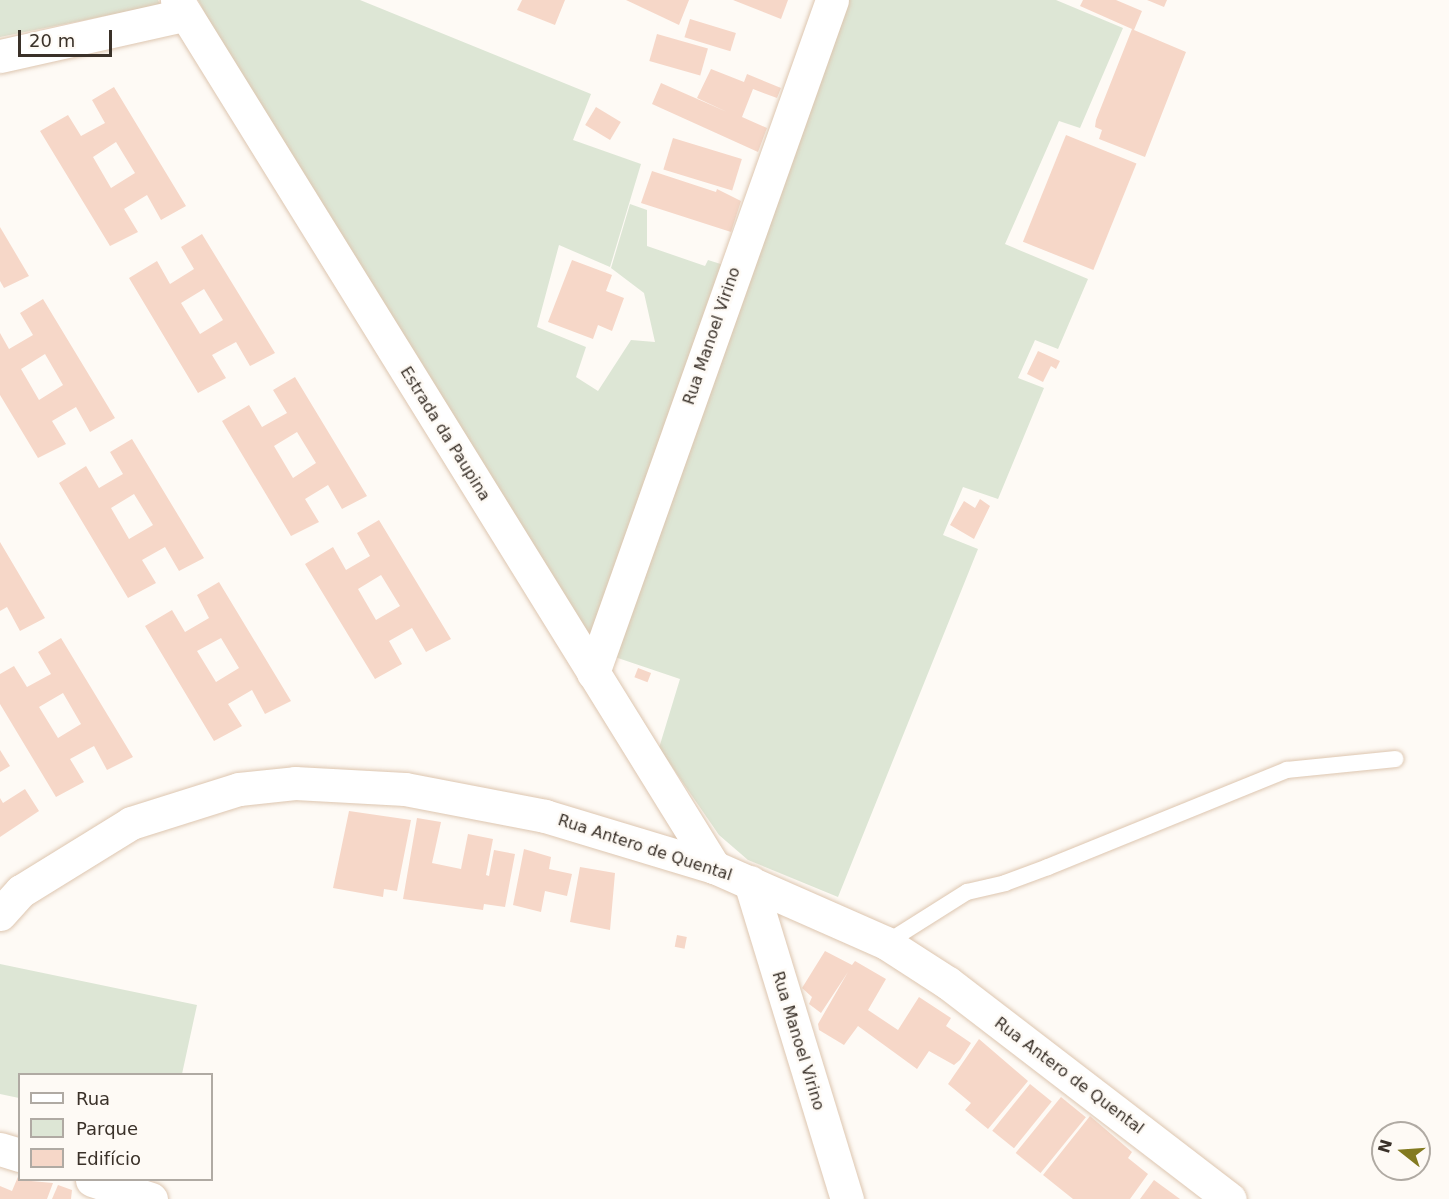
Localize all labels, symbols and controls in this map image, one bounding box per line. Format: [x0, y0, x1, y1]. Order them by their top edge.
scale bar [21, 18, 116, 56]
text: 20 m [29, 30, 75, 51]
street label: Rua Manoel Virino [679, 265, 745, 407]
street label: Estrada da Paupina [396, 363, 494, 505]
street label: Rua Antero de Quental [555, 811, 735, 885]
street label: Rua Manoel Virino [768, 969, 828, 1113]
street label: Rua Antero de Quental [991, 1014, 1147, 1138]
legend [18, 1073, 213, 1181]
text: Rua [76, 1088, 110, 1109]
text: Parque [76, 1118, 138, 1139]
north arrow [1371, 1121, 1431, 1181]
text: N [1374, 1137, 1396, 1155]
text: Edifício [76, 1148, 141, 1169]

